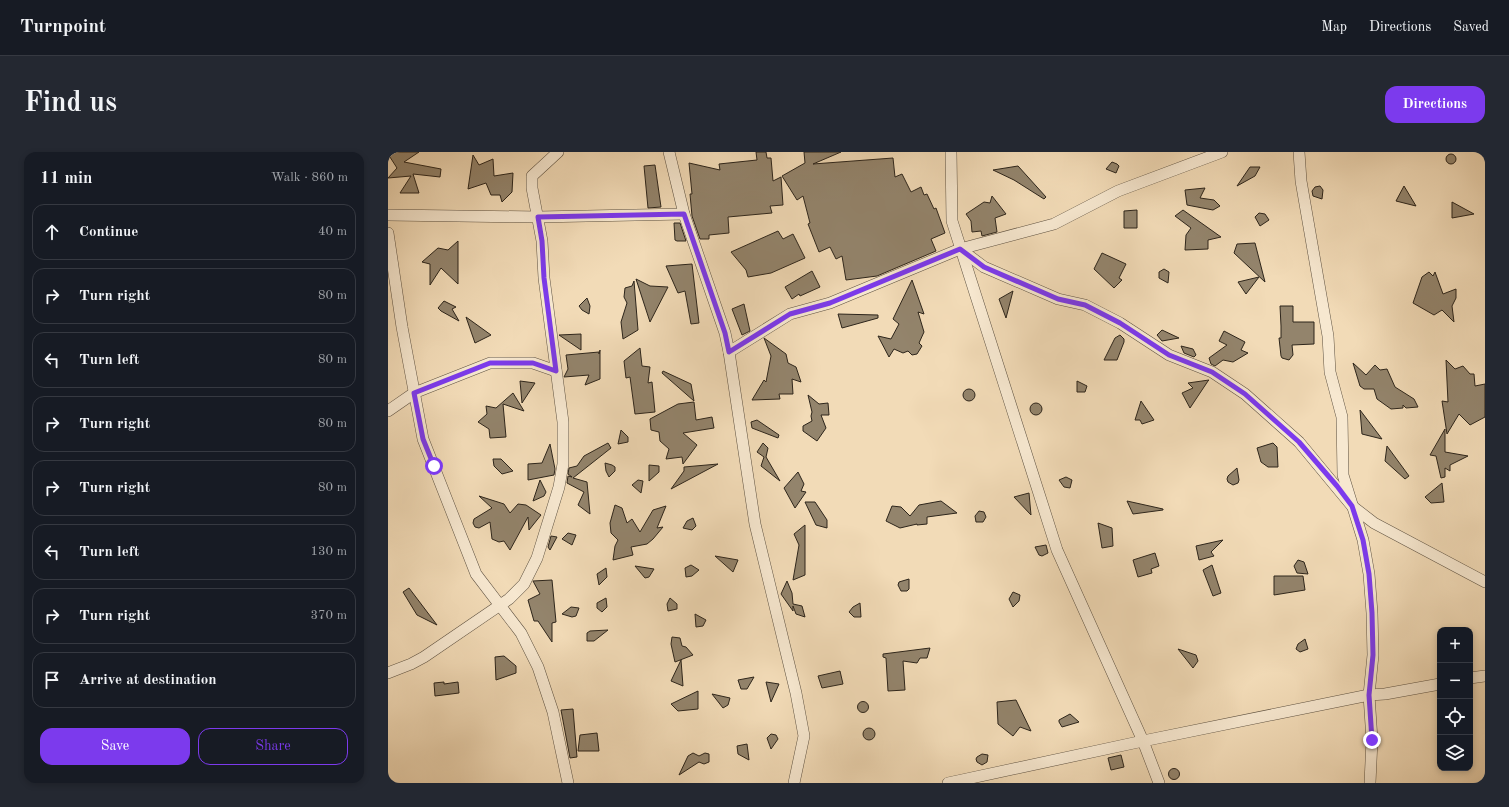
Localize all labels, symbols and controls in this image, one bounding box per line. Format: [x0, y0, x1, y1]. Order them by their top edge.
text: Turnpoint [20, 18, 106, 37]
text: Map [1321, 20, 1347, 34]
text: Directions [1369, 20, 1431, 34]
text: Saved [1453, 20, 1489, 34]
button: Directions [1385, 86, 1485, 123]
text: Find us [24, 90, 117, 118]
text: 11 min [40, 170, 93, 187]
text: Walk · 860 m [271, 171, 348, 184]
icon: ahead [41, 221, 63, 243]
text: Continue [79, 225, 138, 240]
text: 40 m [318, 225, 347, 238]
icon: right [41, 285, 63, 307]
text: Turn right [79, 289, 150, 304]
text: 80 m [318, 289, 347, 302]
icon: left [41, 349, 63, 371]
text: Turn left [79, 353, 139, 368]
text: 80 m [318, 353, 347, 366]
icon: right [41, 413, 63, 435]
text: Turn right [79, 417, 150, 432]
text: 80 m [318, 417, 347, 430]
route start [425, 457, 443, 475]
icon: right [41, 477, 63, 499]
text: Turn right [79, 481, 150, 496]
text: 80 m [318, 481, 347, 494]
icon: left [41, 541, 63, 563]
text: Turn left [79, 545, 139, 560]
text: 130 m [310, 545, 347, 558]
icon: right [41, 605, 63, 627]
text: Turn right [79, 609, 150, 624]
text: 370 m [310, 609, 347, 622]
map controls [1437, 627, 1473, 771]
button: + [1437, 627, 1473, 663]
button: − [1437, 663, 1473, 699]
icon: arrive [41, 669, 63, 691]
text: Arrive at destination [79, 673, 217, 688]
button: locate [1437, 699, 1473, 735]
button: Save [40, 728, 190, 765]
button: Share [198, 728, 348, 765]
route end [1363, 731, 1381, 749]
button: layers [1437, 735, 1473, 771]

